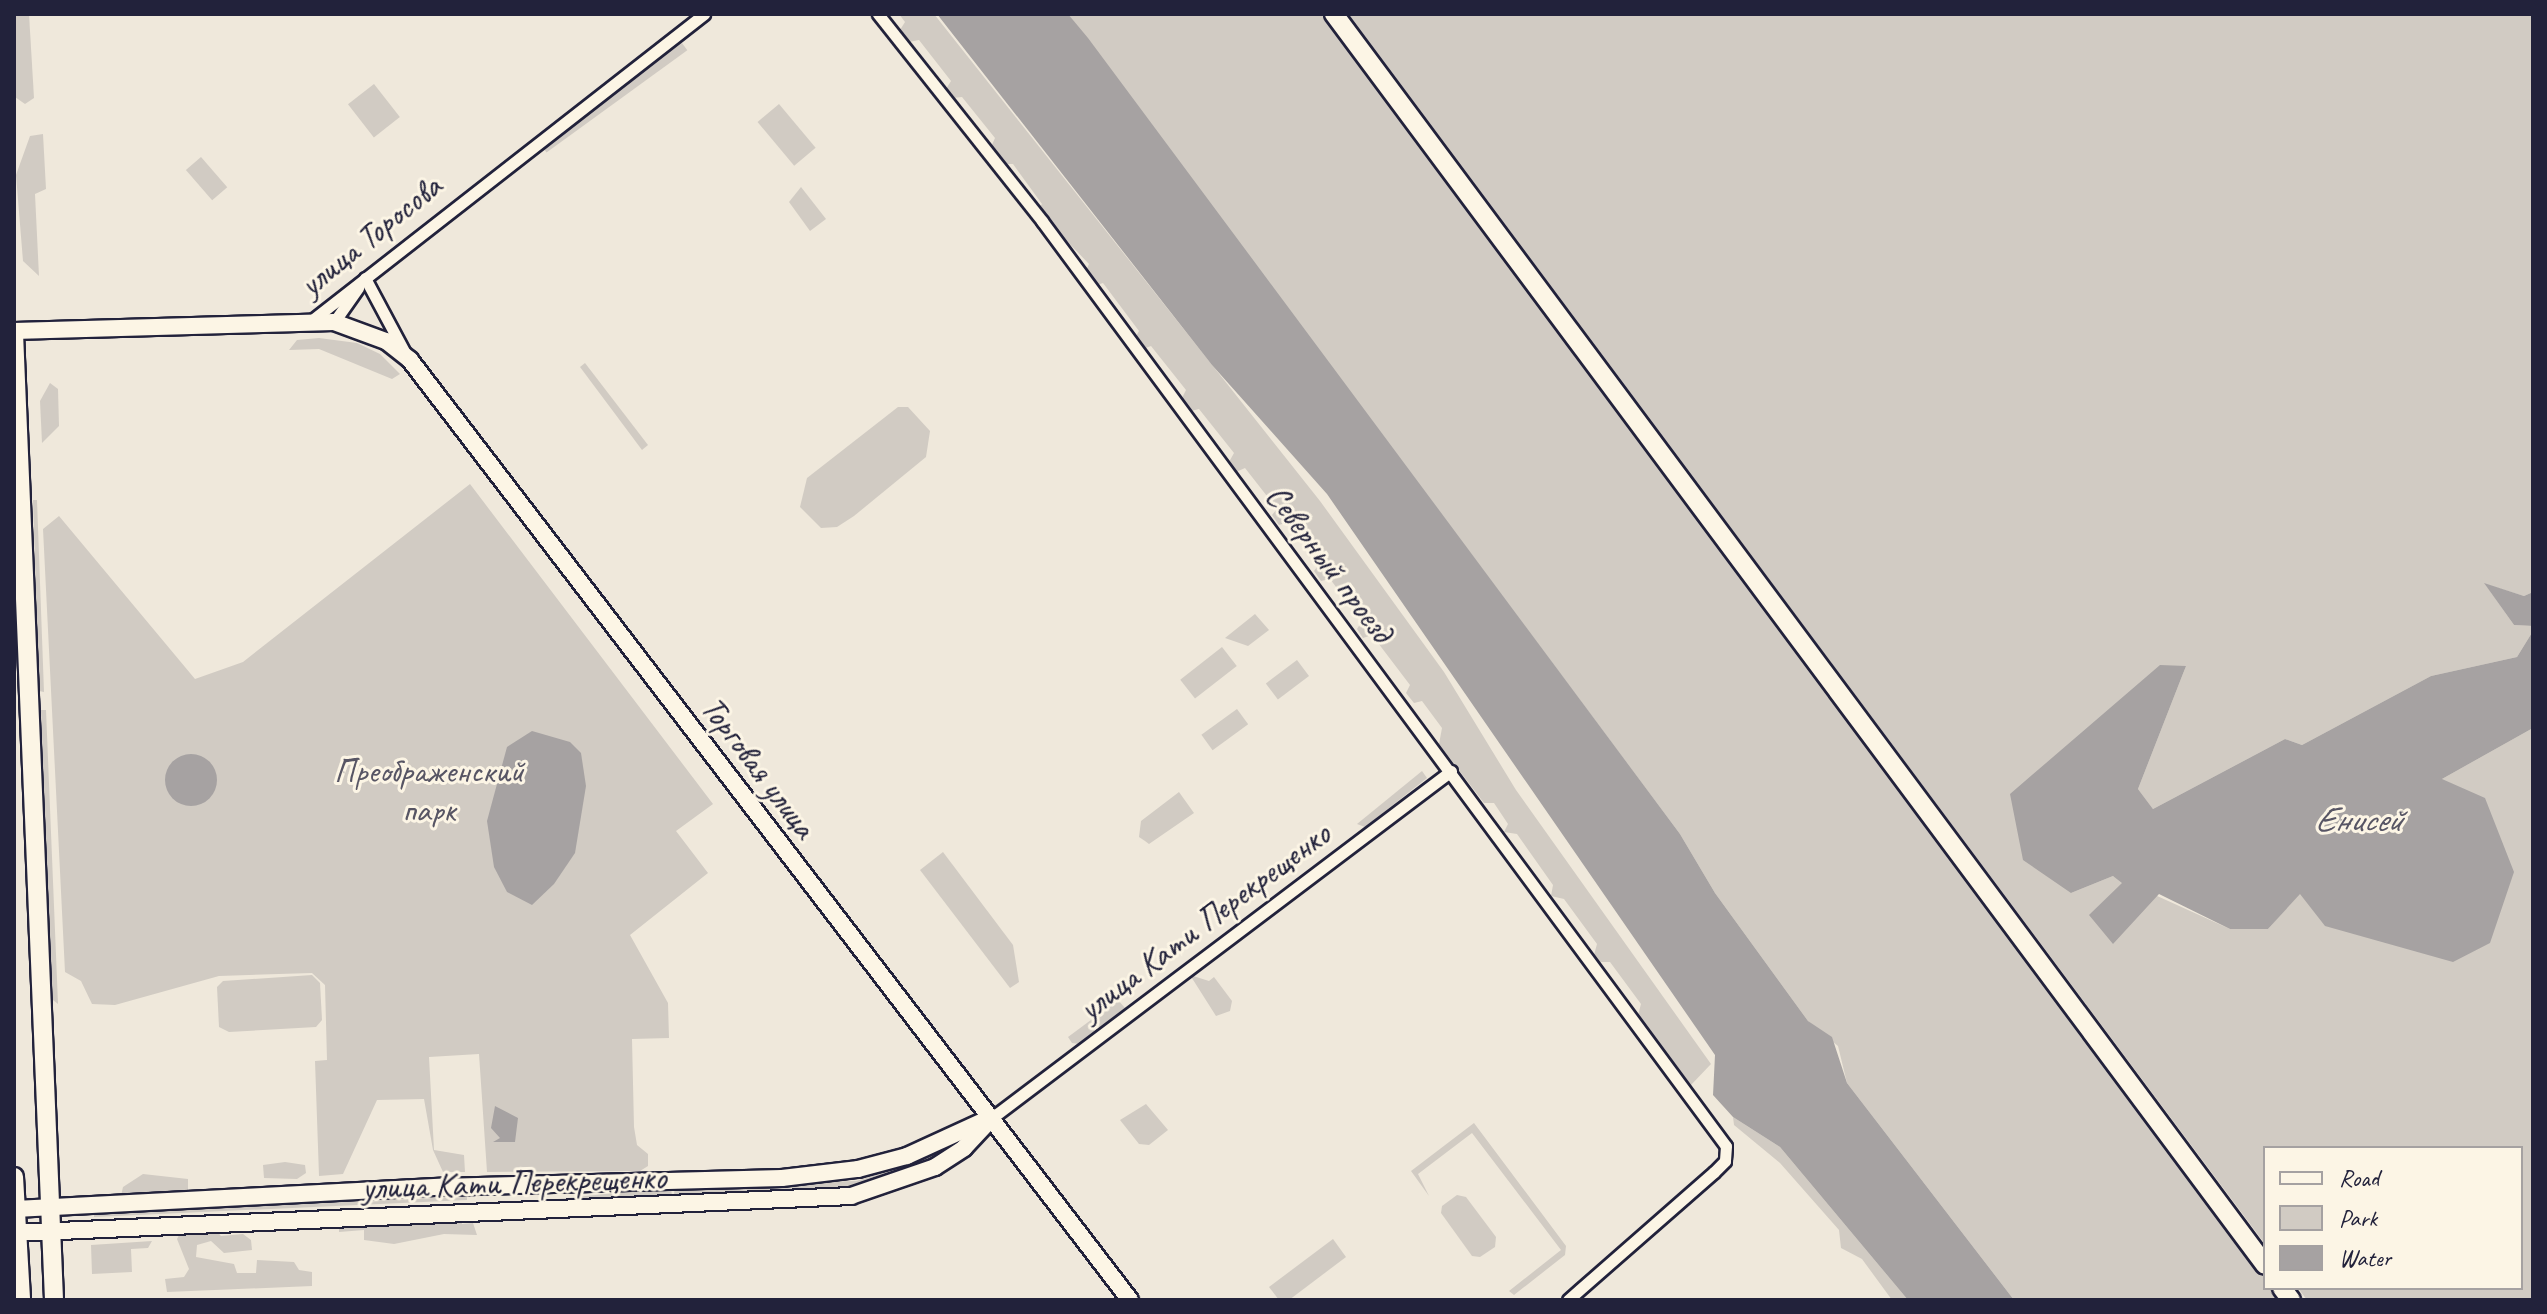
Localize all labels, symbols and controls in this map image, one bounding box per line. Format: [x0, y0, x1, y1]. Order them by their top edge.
street label: улица Торосова [291, 165, 449, 305]
street label: Северный проезд [1258, 476, 1402, 650]
street label: Торговая улица [692, 687, 826, 847]
park label: Преображенский парк [334, 750, 524, 830]
water label: Енисей [2314, 798, 2402, 842]
street label: улица Кати Перекрещенко [1071, 814, 1337, 1028]
legend [2263, 1146, 2523, 1290]
street label: улица Кати Перекрещенко [362, 1156, 666, 1208]
text: Road [2339, 1163, 2379, 1193]
text: Park [2339, 1203, 2377, 1233]
text: Water [2339, 1243, 2391, 1273]

